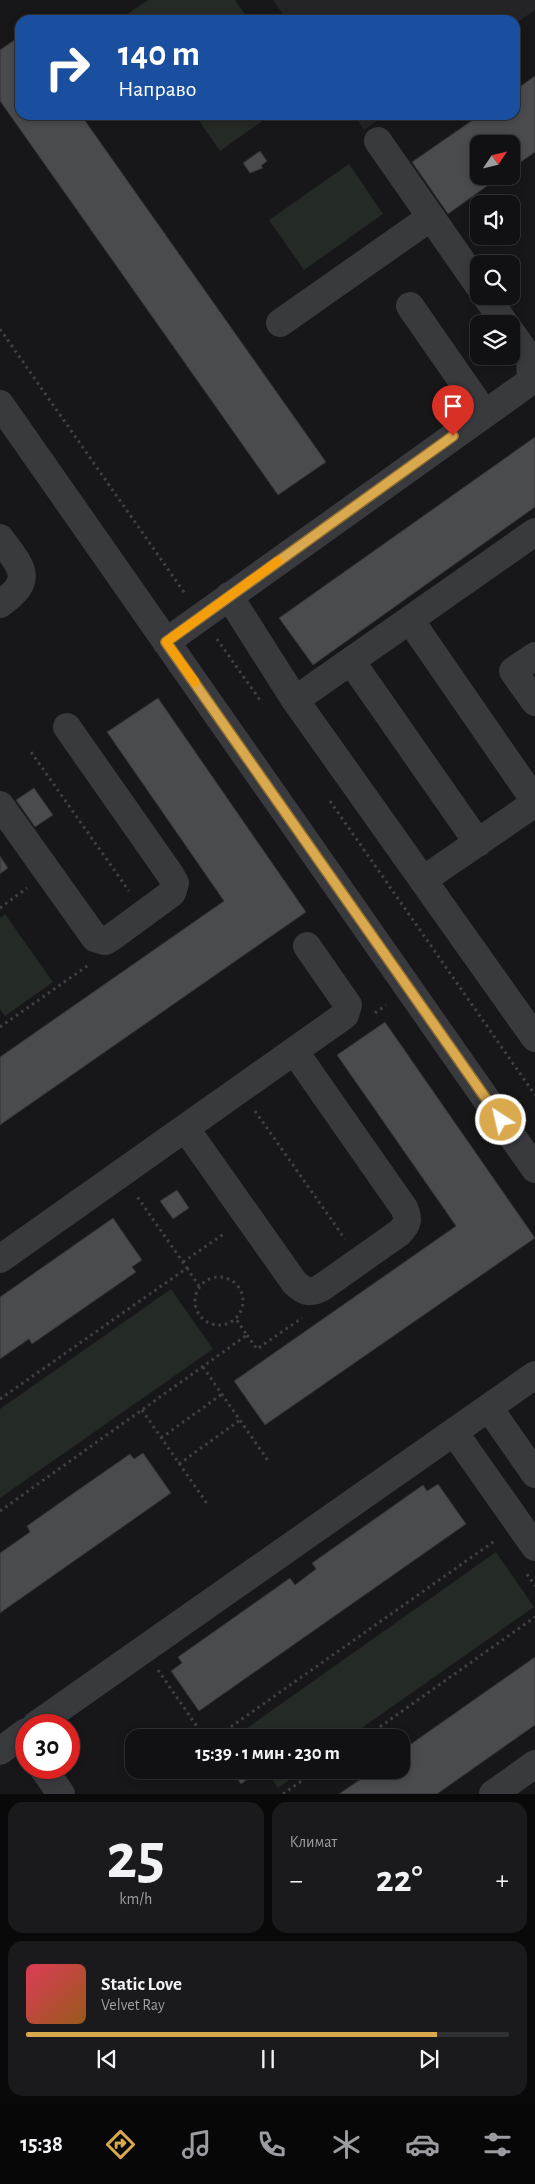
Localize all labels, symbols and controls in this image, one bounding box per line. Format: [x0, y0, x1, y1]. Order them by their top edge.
icon: right [35, 35, 100, 100]
text: 140 m [118, 37, 200, 72]
text: Направо [118, 78, 196, 100]
north arrow [470, 135, 520, 185]
map controls [470, 135, 520, 365]
button: sound [470, 195, 520, 245]
button: search [470, 255, 520, 305]
button: layers [470, 315, 520, 365]
pin [432, 385, 474, 436]
icon: arrive [439, 392, 467, 420]
position arrow [474, 1093, 526, 1145]
speed limit sign: 30 [15, 1714, 80, 1779]
text: 15:39 · 1 мин · 230 m [195, 1744, 340, 1763]
text: 25 [106, 1825, 165, 1890]
text: Климат [290, 1834, 337, 1850]
text: 22° [376, 1861, 423, 1899]
text: − [290, 1867, 303, 1895]
text: + [496, 1867, 509, 1895]
text: km/h [119, 1891, 152, 1907]
text: Static Love [101, 1975, 182, 1994]
text: Velvet Ray [101, 1997, 165, 2013]
icon: previous [93, 2045, 121, 2073]
icon: pause [254, 2045, 282, 2073]
icon: next [415, 2045, 443, 2073]
icon: directions [103, 2127, 138, 2162]
icon: music [179, 2127, 214, 2162]
icon: phone [254, 2127, 289, 2162]
icon: climate [329, 2127, 364, 2162]
icon: car [405, 2127, 440, 2162]
icon: filters [480, 2127, 515, 2162]
text: 15:38 [20, 2133, 63, 2155]

